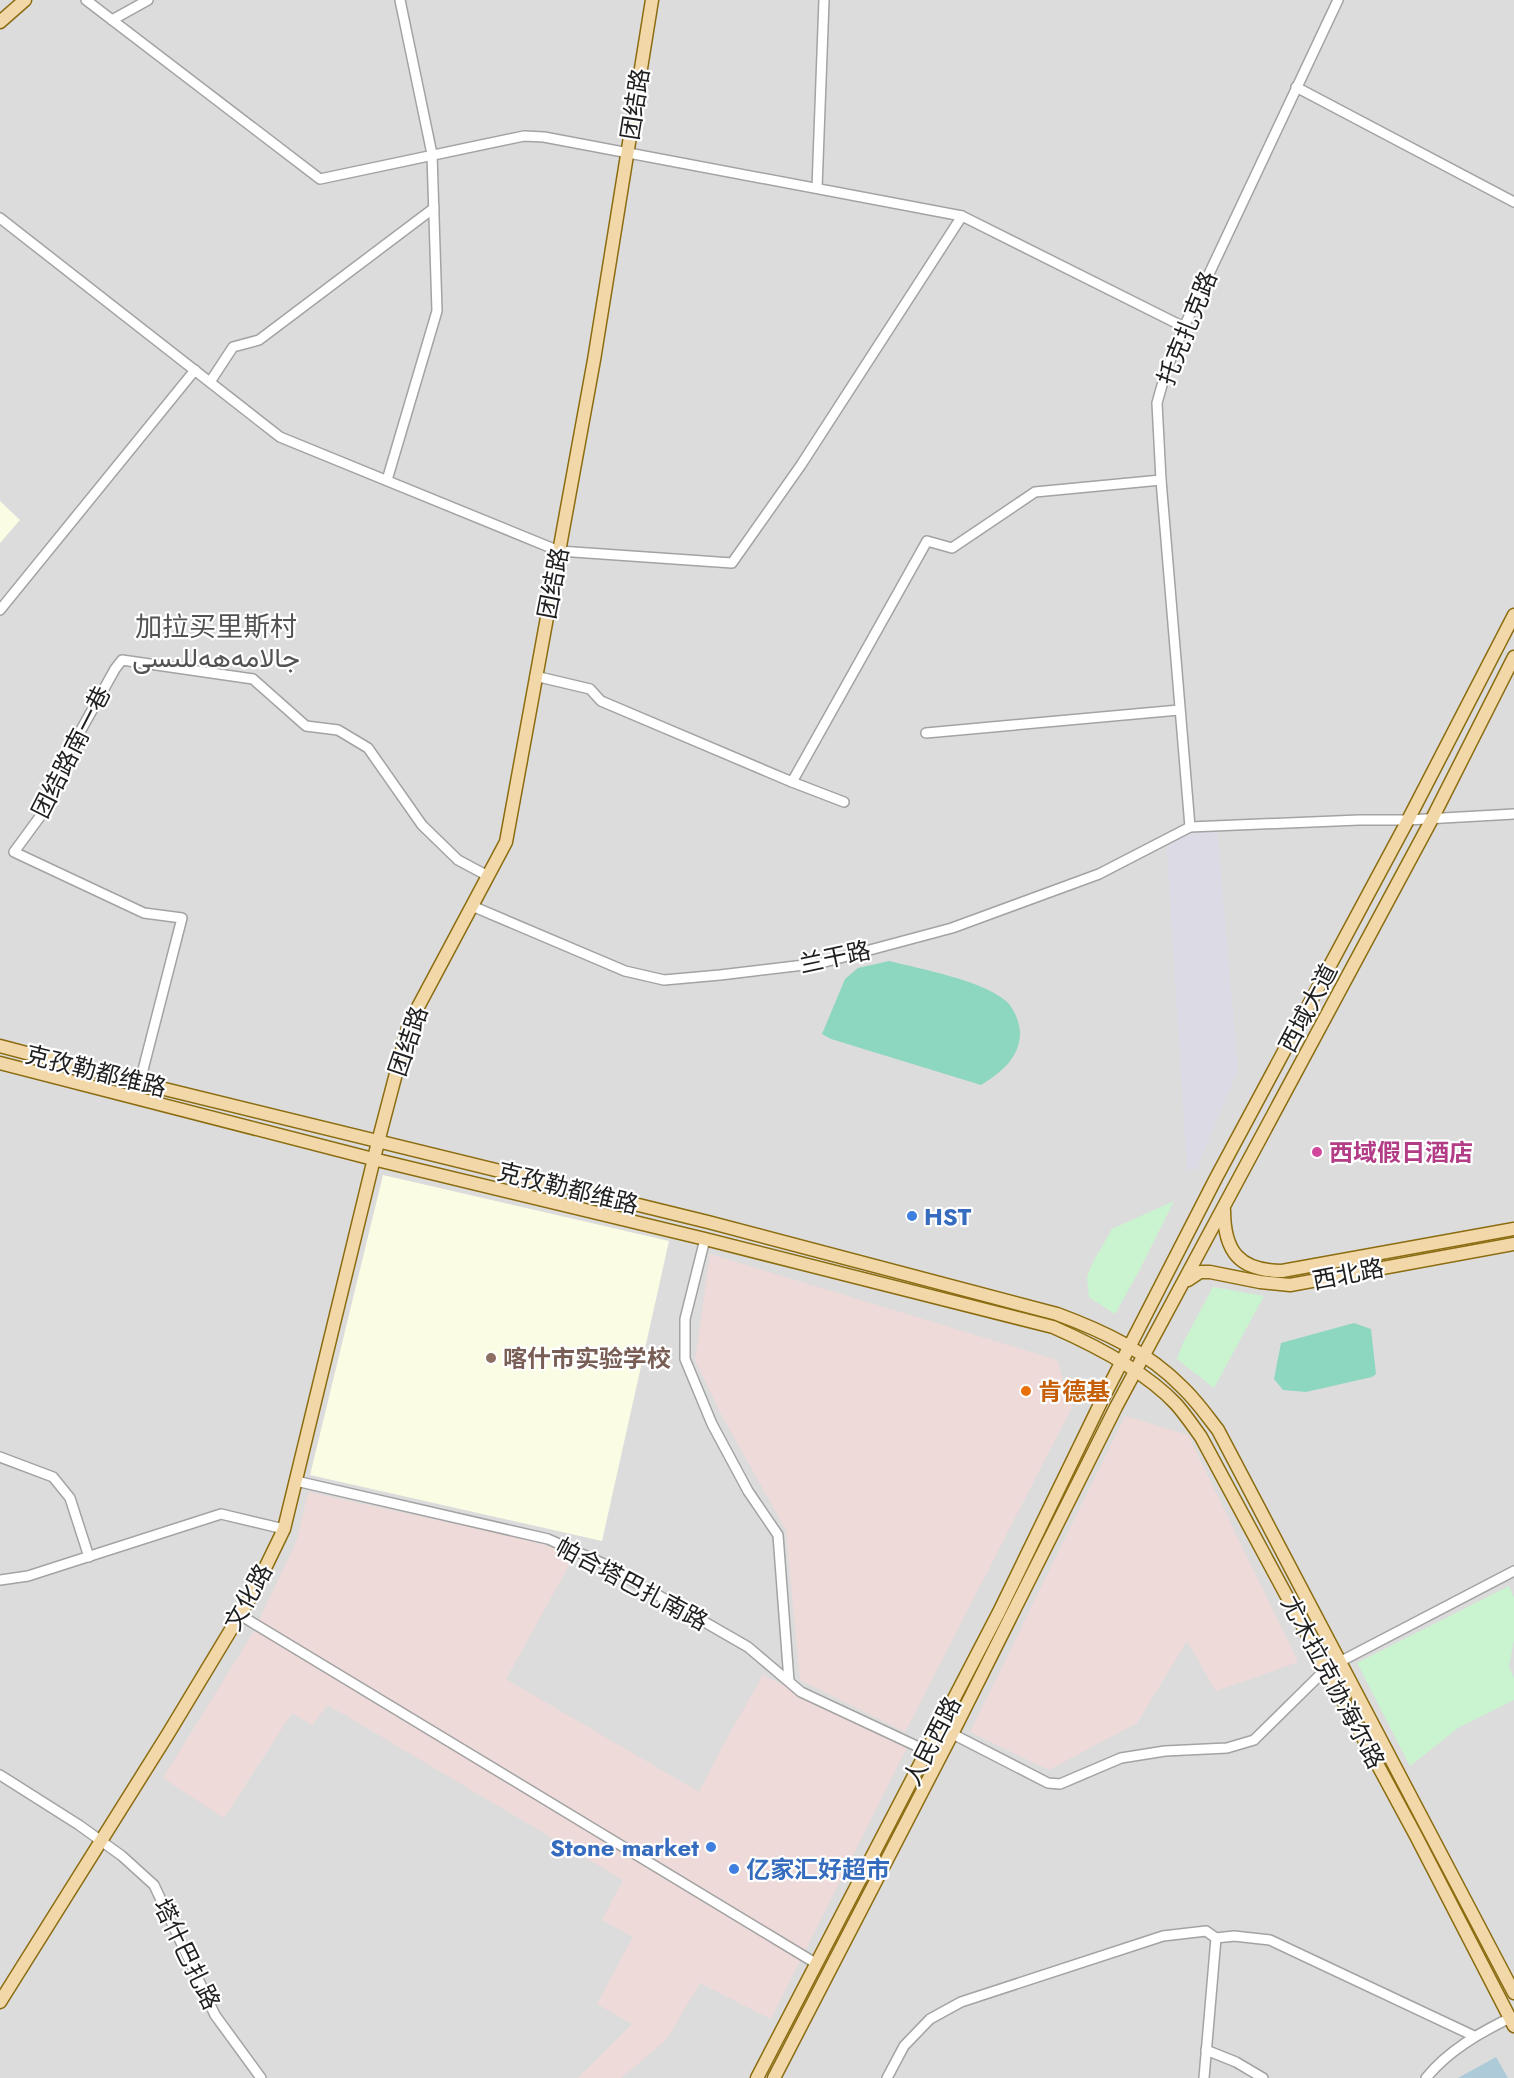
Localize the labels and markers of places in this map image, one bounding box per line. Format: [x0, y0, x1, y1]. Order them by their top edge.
place label: 西域假日酒店 [1329, 1135, 1473, 1170]
marker: 西域假日酒店 [1310, 1145, 1324, 1159]
place label: HST [924, 1199, 972, 1234]
marker: HST [905, 1209, 919, 1223]
place label: 喀什市实验学校 [503, 1341, 671, 1376]
marker: 喀什市实验学校 [484, 1351, 498, 1365]
place label: 肯德基 [1038, 1374, 1110, 1409]
marker: 肯德基 [1019, 1384, 1033, 1398]
place label: Stone market [550, 1830, 699, 1865]
marker: Stone market [704, 1840, 718, 1854]
place label: 亿家汇好超市 [746, 1852, 890, 1887]
marker: 亿家汇好超市 [727, 1862, 741, 1876]

